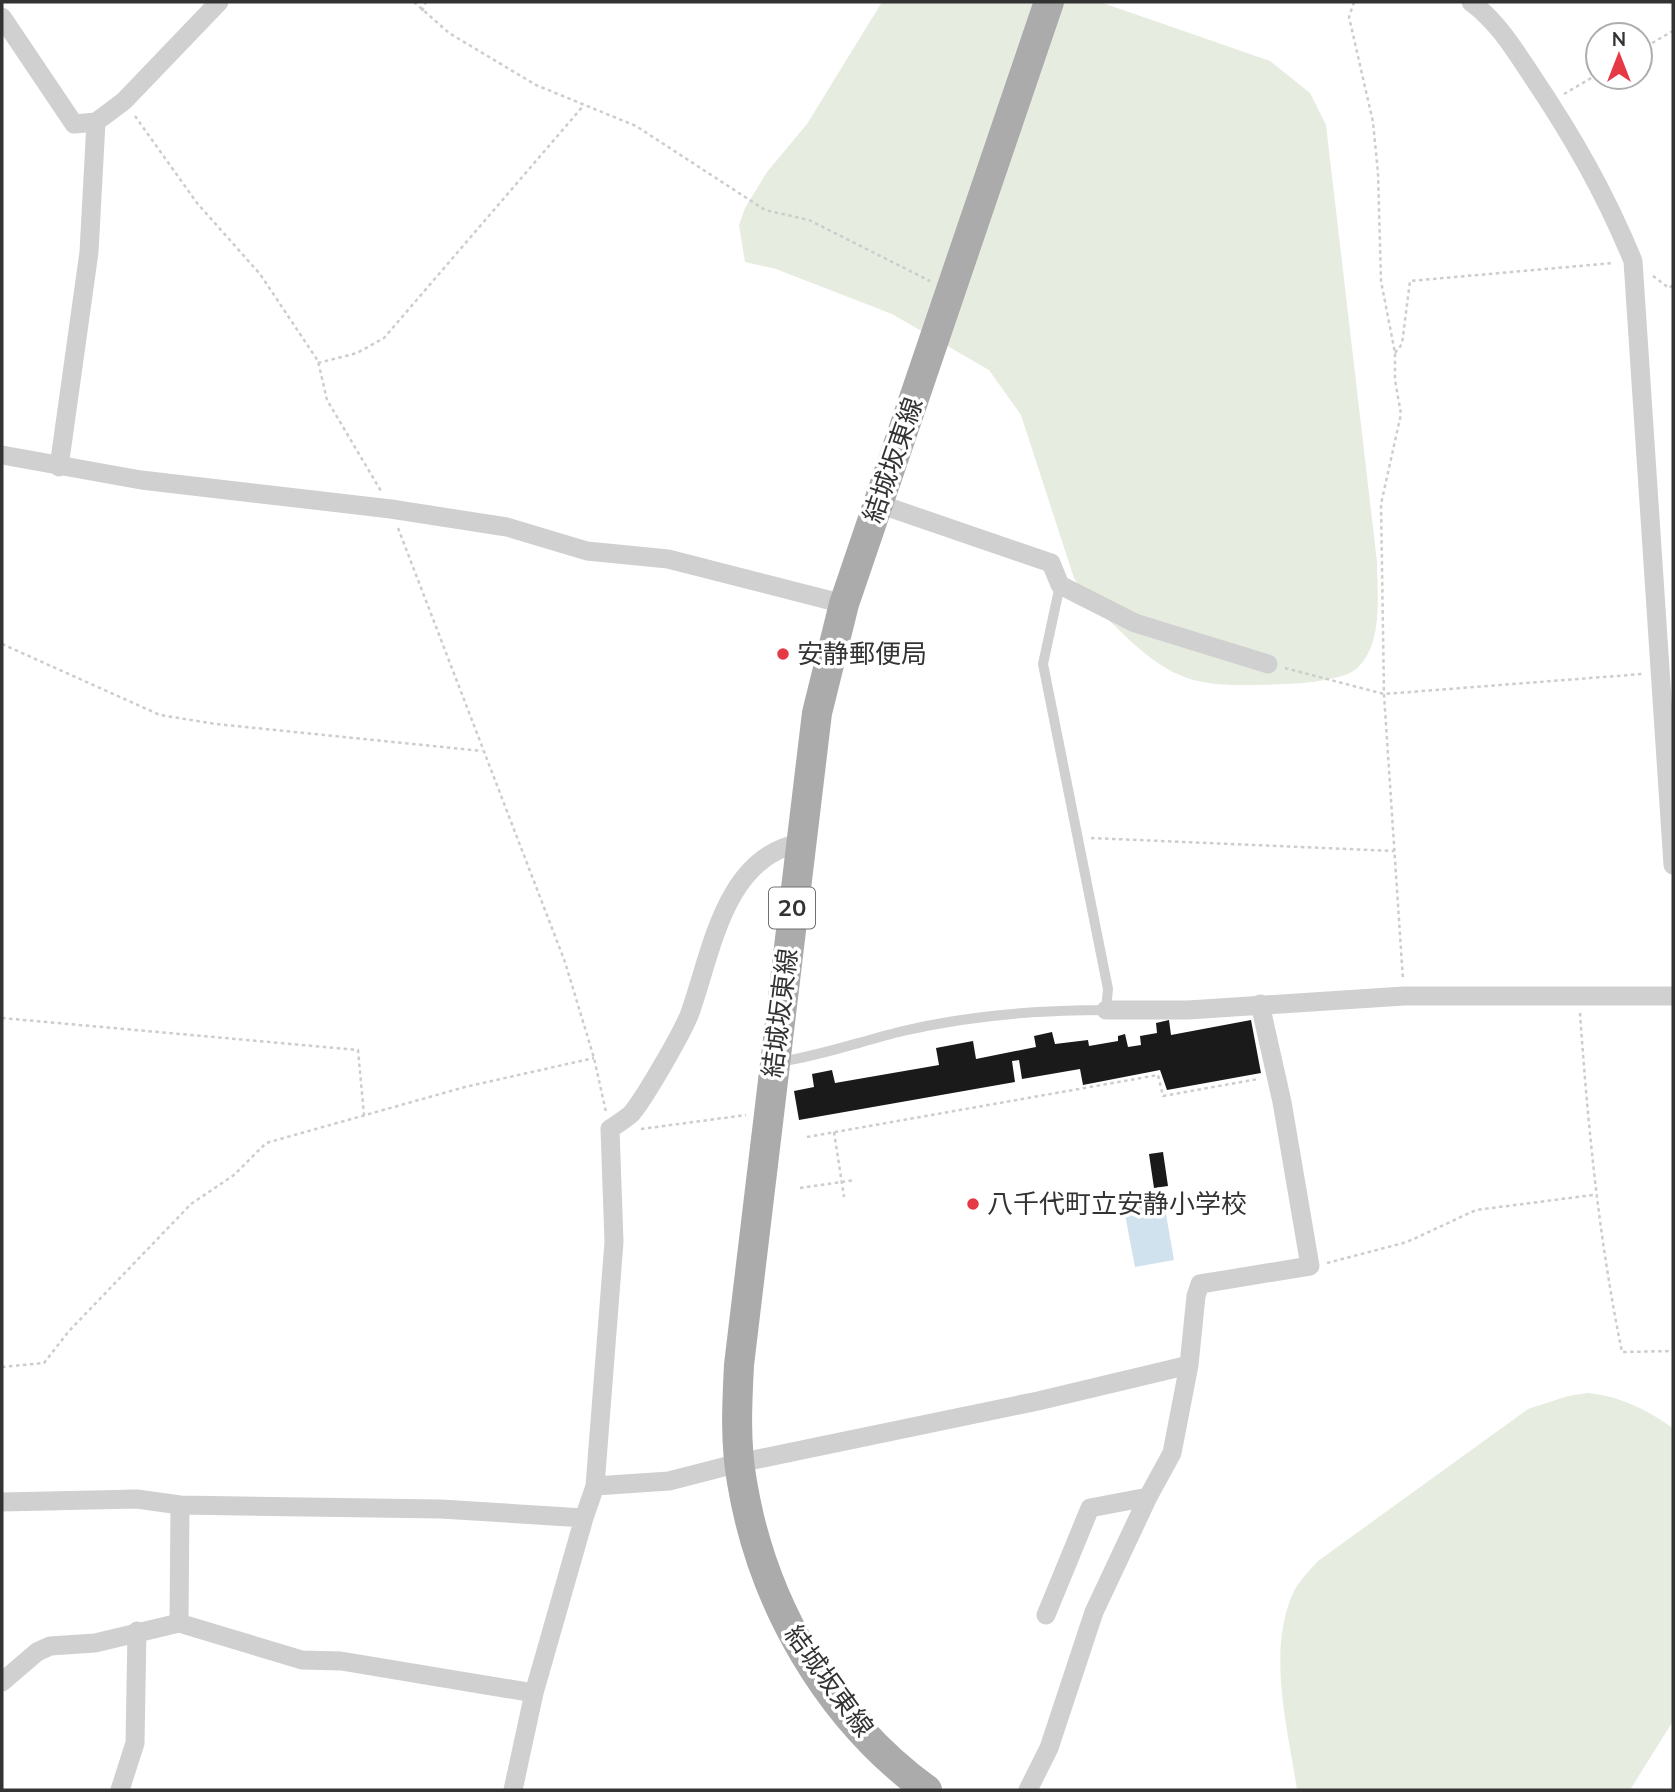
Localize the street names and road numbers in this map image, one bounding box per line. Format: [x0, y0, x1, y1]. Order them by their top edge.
street label: 結城坂東線 [856, 393, 929, 527]
road number: 20 [769, 888, 815, 928]
street label: 結城坂東線 [755, 946, 804, 1079]
street label: 結城坂東線 [778, 1618, 881, 1743]

